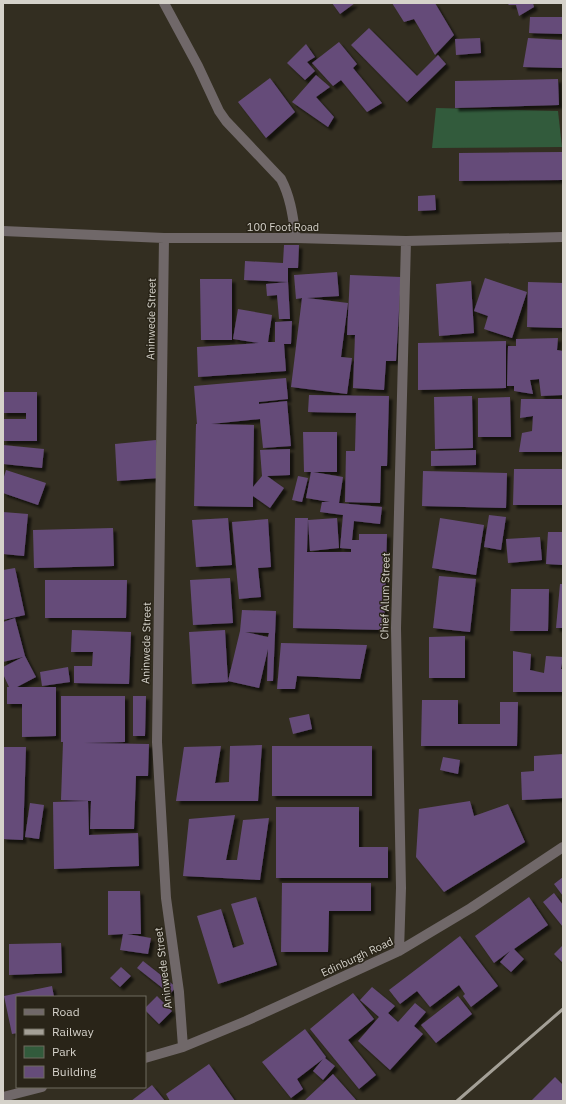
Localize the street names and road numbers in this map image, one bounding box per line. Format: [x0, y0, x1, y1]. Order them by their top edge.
street label: 100 Foot Road [247, 220, 319, 234]
street label: Aninwede Street [143, 278, 159, 360]
street label: Chief Alum Street [377, 552, 393, 639]
street label: Aninwede Street [138, 602, 154, 684]
street label: Aninwede Street [151, 926, 175, 1009]
street label: Edinburgh Road [319, 934, 395, 980]

